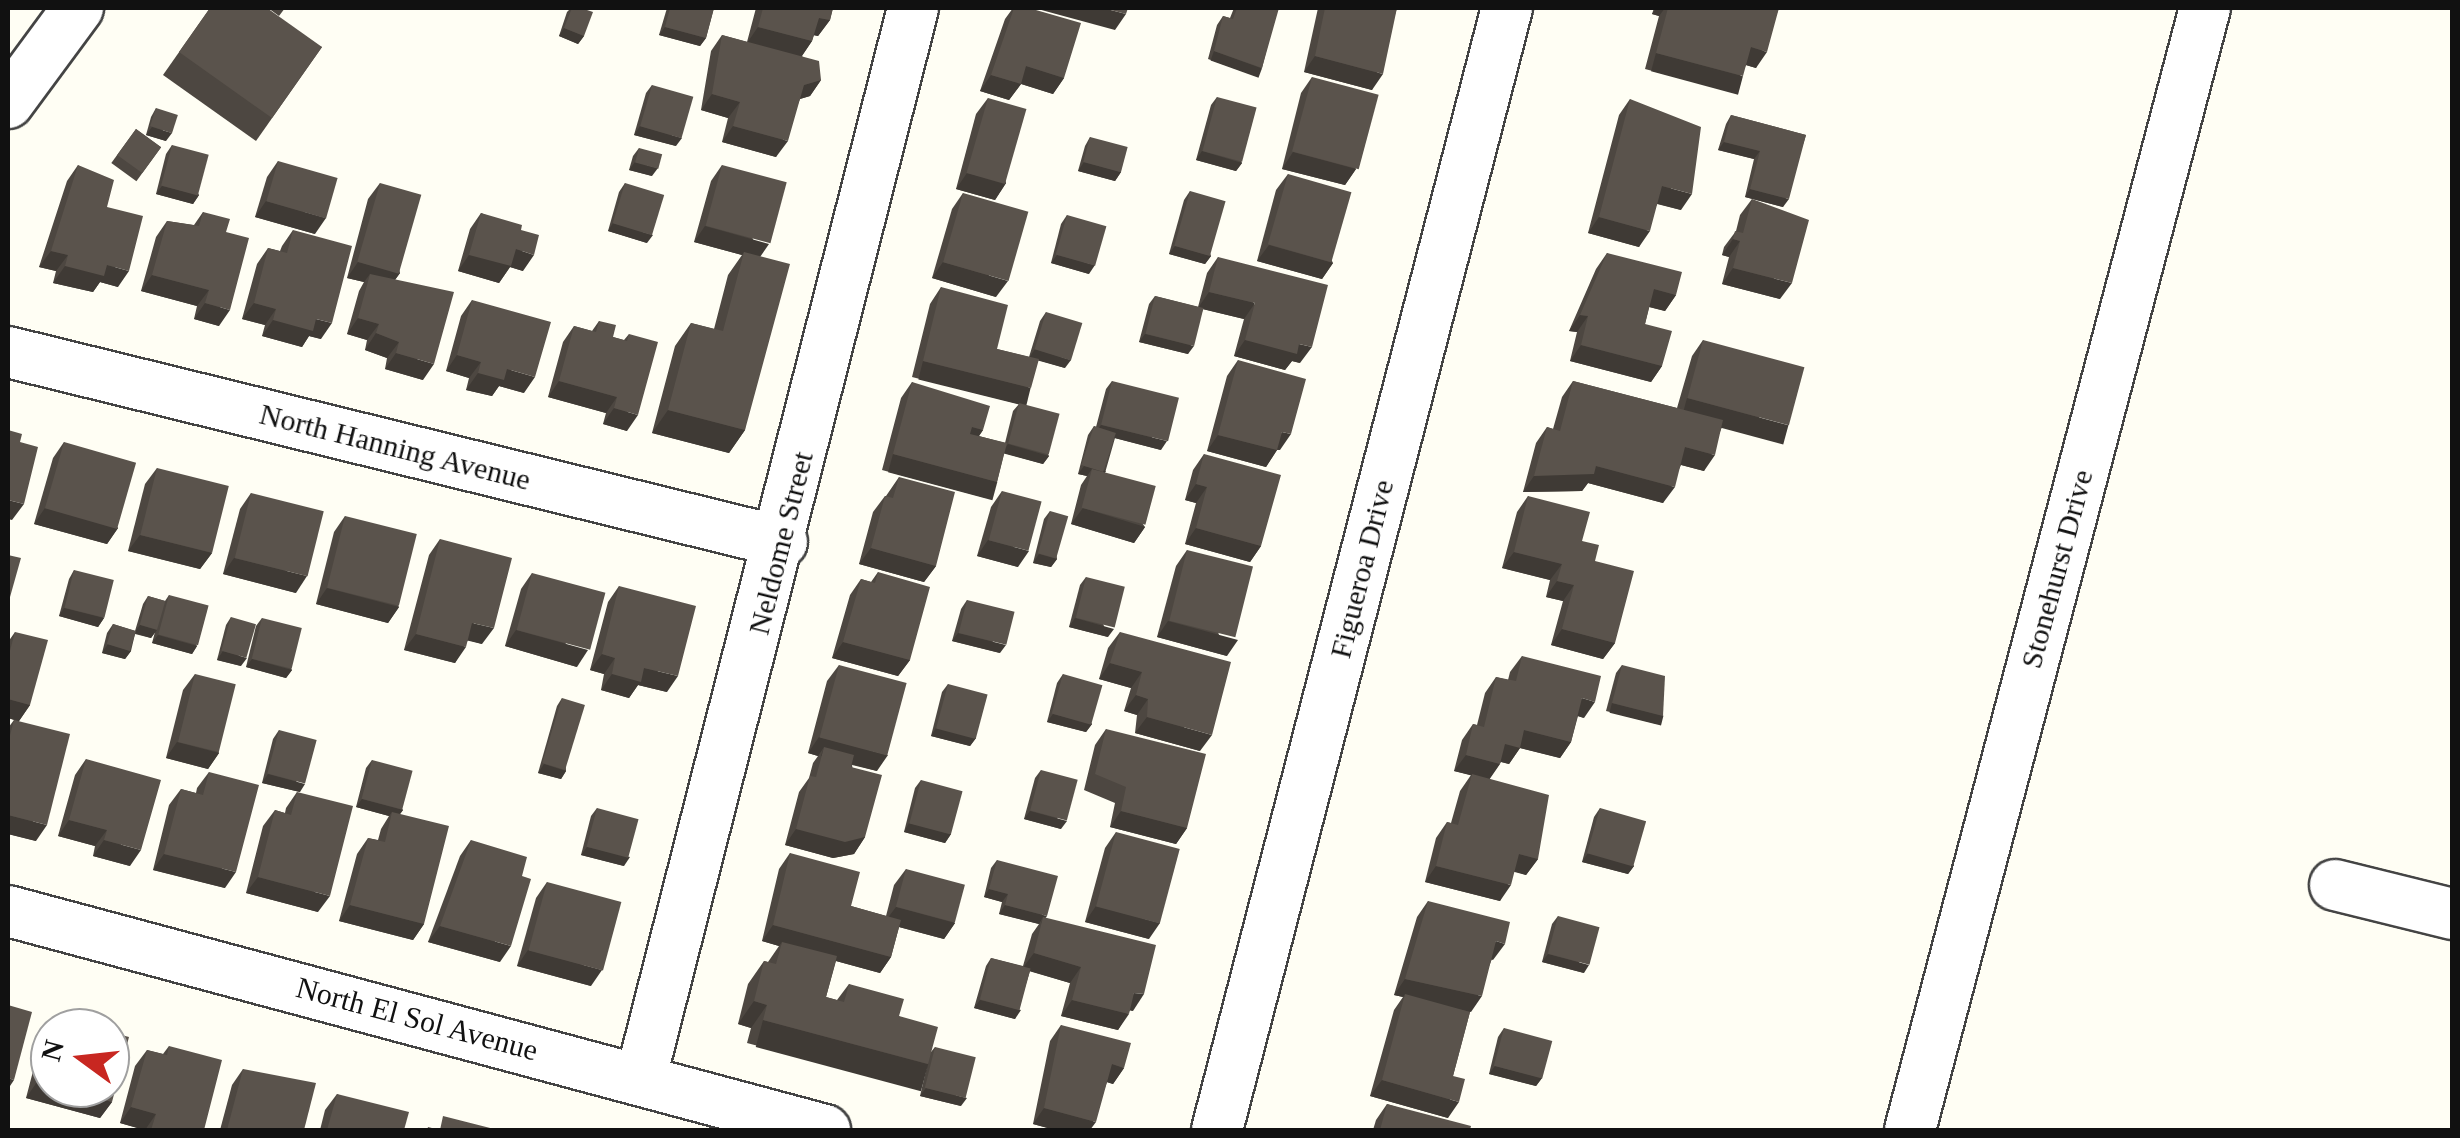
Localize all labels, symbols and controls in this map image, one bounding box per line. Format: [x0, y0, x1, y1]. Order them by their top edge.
street label: North Hanning Avenue [255, 396, 535, 498]
street label: Neldome Street [741, 448, 821, 638]
street label: Stonehurst Drive [2013, 466, 2101, 672]
street label: Figueroa Drive [1322, 476, 1402, 662]
street label: North El Sol Avenue [291, 969, 543, 1069]
north arrow [30, 1008, 130, 1108]
text: N [35, 1037, 70, 1064]

